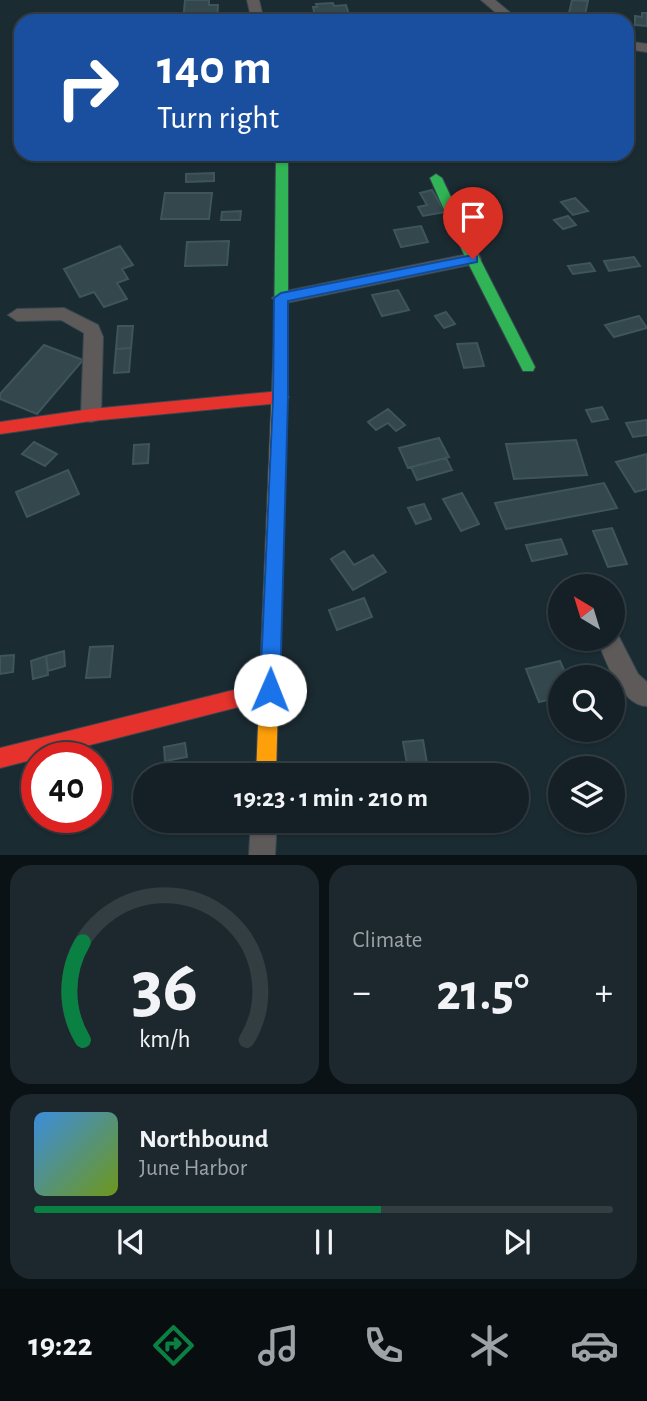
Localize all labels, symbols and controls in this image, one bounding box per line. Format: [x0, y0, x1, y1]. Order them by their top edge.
icon: right [42, 42, 133, 133]
text: 140 m [157, 44, 272, 93]
text: Turn right [157, 102, 279, 134]
pin [443, 187, 503, 259]
icon: arrive [454, 198, 492, 236]
north arrow [548, 574, 625, 651]
map controls [548, 574, 625, 833]
position arrow [233, 653, 307, 727]
button: search [548, 665, 625, 742]
speed limit sign: 40 [21, 742, 112, 833]
button: layers [548, 756, 625, 833]
text: 19:23 · 1 min · 210 m [234, 785, 428, 811]
text: Climate [353, 929, 422, 952]
text: 36 [131, 953, 198, 1026]
text: 21.5° [436, 967, 529, 1019]
text: − [353, 974, 371, 1012]
text: + [595, 974, 613, 1012]
text: km/h [138, 1027, 190, 1052]
text: Northbound [139, 1126, 268, 1152]
text: June Harbor [139, 1157, 247, 1180]
icon: previous [112, 1223, 150, 1261]
icon: pause [305, 1223, 343, 1261]
icon: next [498, 1223, 536, 1261]
icon: directions [149, 1321, 198, 1370]
icon: music [254, 1321, 303, 1370]
icon: phone [359, 1321, 408, 1370]
icon: climate [465, 1321, 514, 1370]
icon: car [570, 1321, 619, 1370]
text: 19:22 [28, 1329, 93, 1361]

